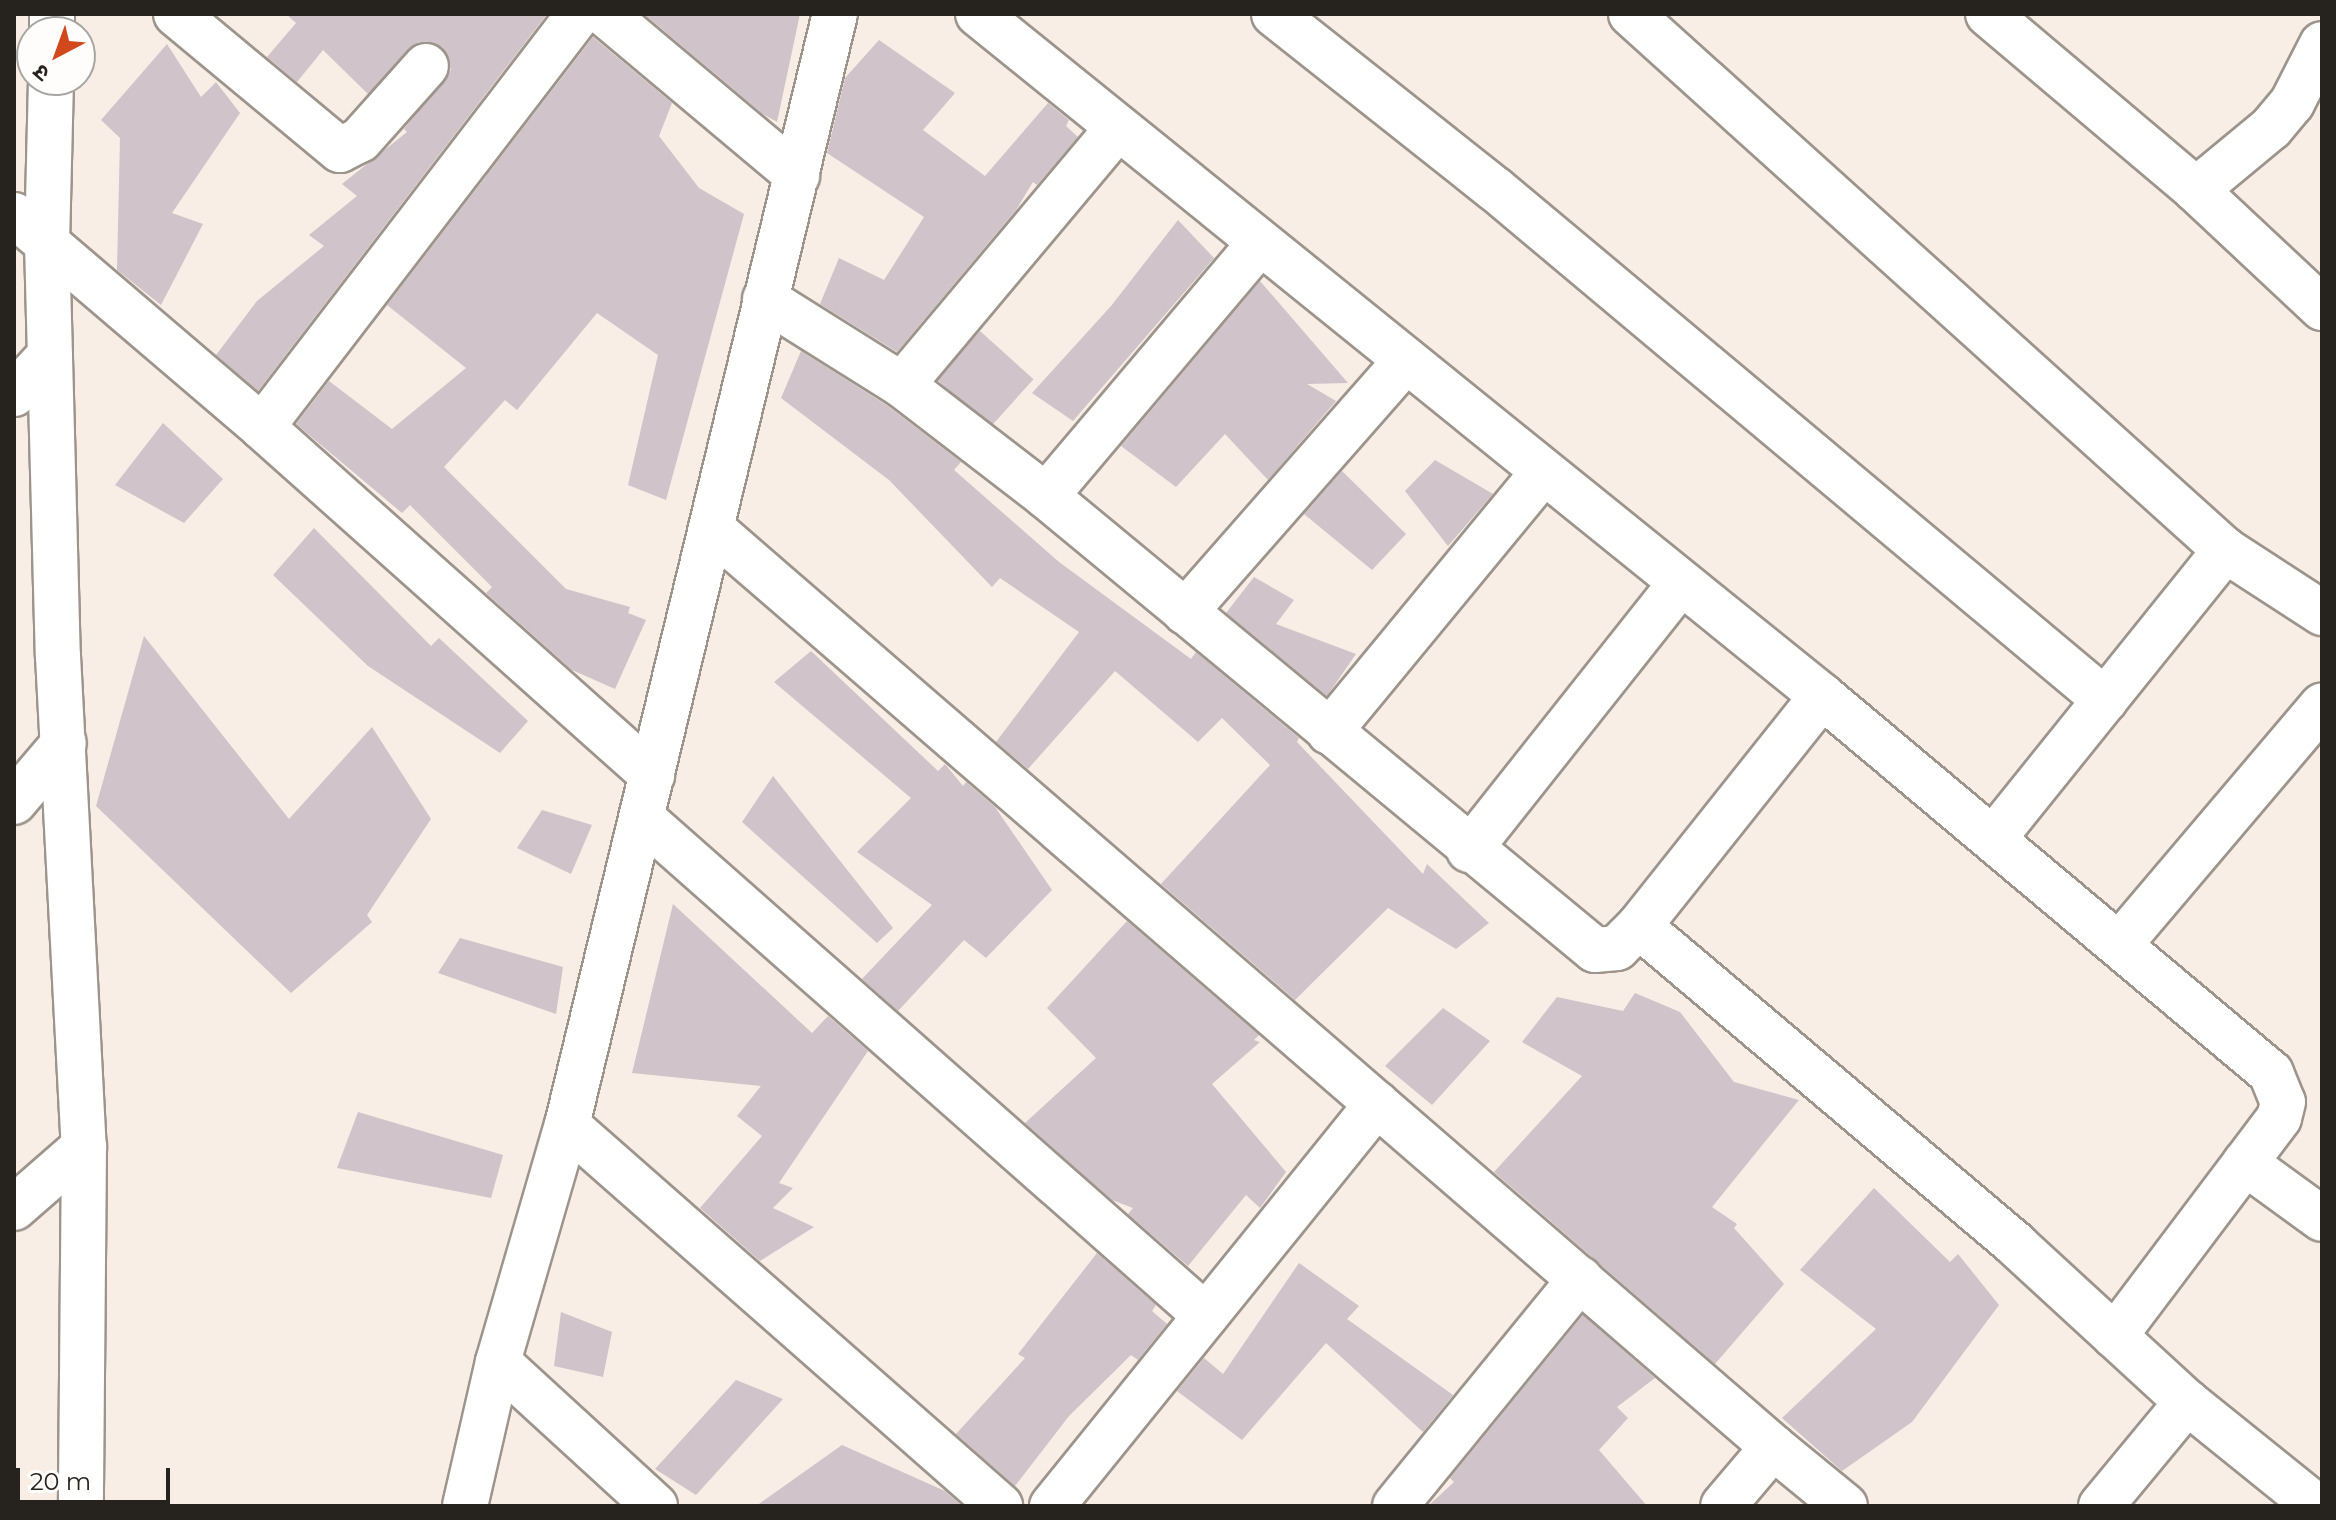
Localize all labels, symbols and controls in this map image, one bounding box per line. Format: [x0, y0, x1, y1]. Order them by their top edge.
north arrow [16, 16, 96, 96]
text: उ [28, 59, 55, 87]
scale bar [20, 1452, 174, 1502]
text: 20 m [30, 1467, 91, 1496]

